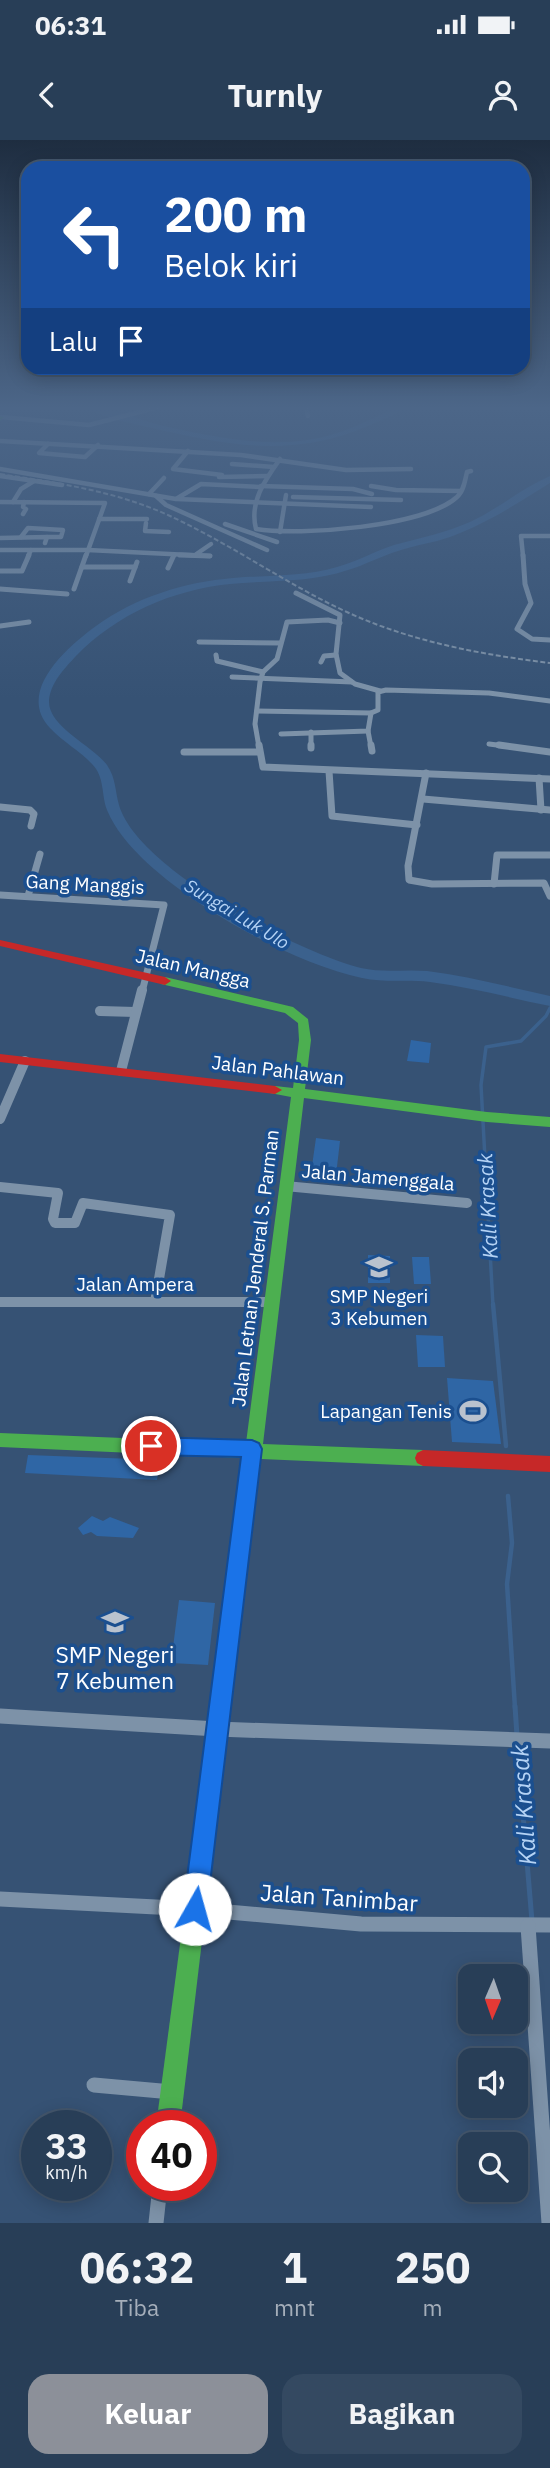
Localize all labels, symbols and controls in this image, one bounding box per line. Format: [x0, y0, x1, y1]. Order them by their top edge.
text: 06:31 [35, 8, 106, 42]
text: Turnly [228, 74, 322, 116]
icon: back [28, 76, 66, 114]
icon: person [484, 76, 522, 114]
text: 200 m [164, 182, 308, 245]
icon: left [49, 189, 140, 280]
text: Belok kiri [164, 244, 298, 286]
icon: arrive [112, 322, 150, 360]
text: Lalu [49, 324, 98, 358]
street label: Gang Manggis [25, 869, 145, 899]
water label: Sungai Luk Ulo [180, 874, 294, 954]
street label: Jalan Mangga [133, 943, 253, 993]
street label: Jalan Pahlawan [210, 1050, 346, 1090]
street label: Jalan Letnan Jenderal S. Parman [226, 1128, 284, 1408]
water label: Kali Krasak [470, 1151, 504, 1260]
street label: Jalan Jamenggala [300, 1158, 456, 1196]
school or university icon: SMP Negeri 3 Kebumen [364, 1252, 394, 1282]
street label: Jalan Ampera [76, 1272, 194, 1296]
place label: SMP Negeri 3 Kebumen [330, 1284, 428, 1330]
sports icon: Lapangan Tenis [458, 1396, 488, 1426]
place label: Lapangan Tenis [320, 1399, 452, 1423]
pin [121, 1416, 181, 1476]
icon: arrive [132, 1427, 170, 1465]
school or university icon: SMP Negeri 7 Kebumen [100, 1607, 130, 1637]
place label: SMP Negeri 7 Kebumen [55, 1639, 175, 1695]
water label: Kali Krasak [503, 1743, 543, 1866]
position arrow [158, 1872, 232, 1946]
street label: Jalan Tanimbar [259, 1877, 419, 1918]
north arrow [458, 1964, 528, 2034]
map controls [458, 1964, 528, 2202]
button: sound [458, 2048, 528, 2118]
speed limit sign: 40 [126, 2110, 217, 2201]
text: 33 [45, 2123, 88, 2169]
button: search [458, 2132, 528, 2202]
text: km/h [45, 2161, 88, 2184]
text: 06:32 [80, 2240, 194, 2295]
text: 1 [282, 2240, 307, 2295]
text: 250 [395, 2240, 470, 2295]
text: Tiba [115, 2292, 159, 2322]
text: mnt [274, 2292, 315, 2322]
text: m [423, 2292, 443, 2322]
button: Keluar [28, 2374, 268, 2454]
button: Bagikan [282, 2374, 522, 2454]

